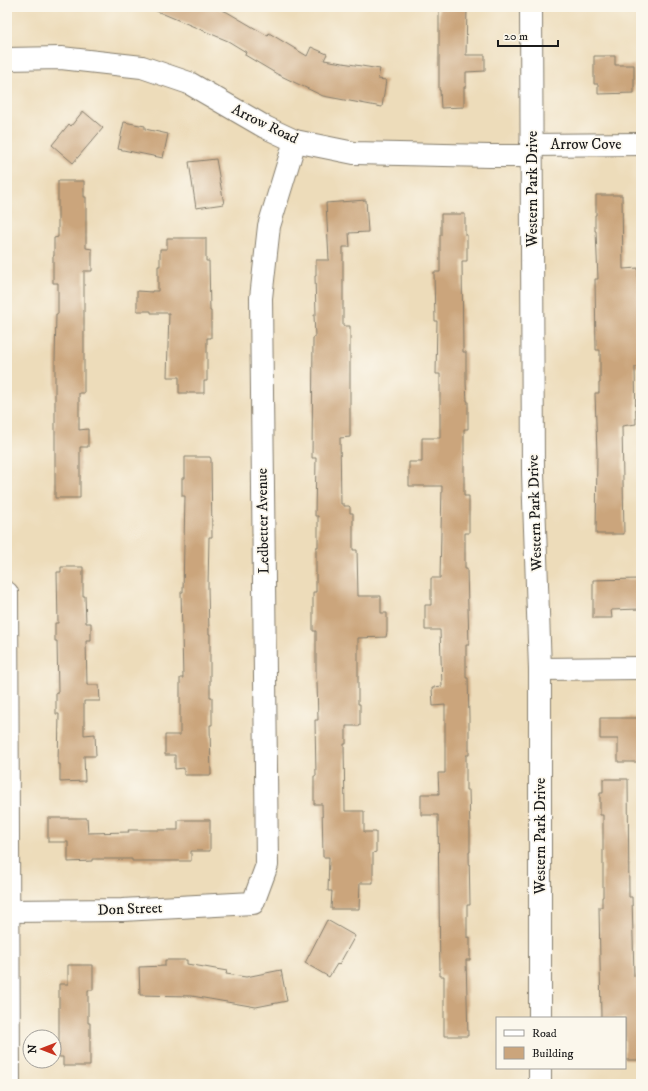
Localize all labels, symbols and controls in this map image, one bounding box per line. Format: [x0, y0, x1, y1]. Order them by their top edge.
scale bar [498, 22, 558, 48]
text: 20 m [504, 29, 528, 44]
street label: Arrow Road [229, 100, 302, 149]
street label: Western Park Drive [523, 131, 542, 248]
street label: Arrow Cove [551, 135, 621, 154]
street label: Western Park Drive [523, 454, 547, 573]
street label: Ledbetter Avenue [253, 468, 273, 574]
street label: Western Park Drive [531, 778, 550, 895]
street label: Don Street [97, 898, 163, 920]
legend [496, 1017, 626, 1069]
text: Road [532, 1026, 557, 1041]
north arrow [22, 1029, 62, 1069]
text: N [26, 1044, 40, 1054]
text: Building [532, 1046, 573, 1061]

